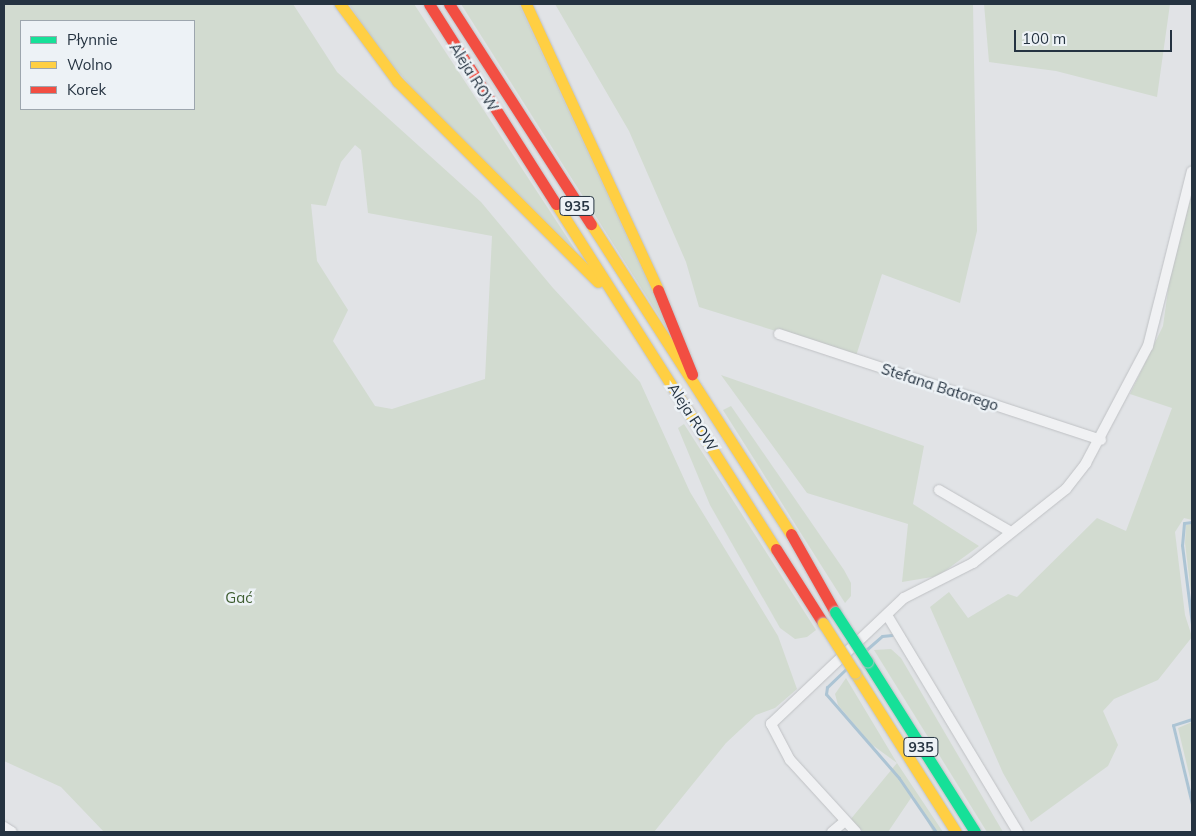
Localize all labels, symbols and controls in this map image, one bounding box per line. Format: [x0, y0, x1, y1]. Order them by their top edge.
legend [20, 20, 195, 110]
scale bar [1016, 20, 1174, 52]
text: 100 m [1022, 29, 1066, 48]
text: Płynnie [67, 30, 118, 49]
street label: Aleja ROW [446, 39, 502, 115]
text: Wolno [67, 55, 112, 74]
text: Korek [67, 80, 106, 99]
road number: 935 [558, 195, 596, 218]
street label: Stefana Batorego [879, 360, 1001, 414]
street label: Aleja ROW [664, 380, 722, 454]
park label: Gać [225, 589, 253, 607]
road number: 935 [902, 736, 940, 759]

